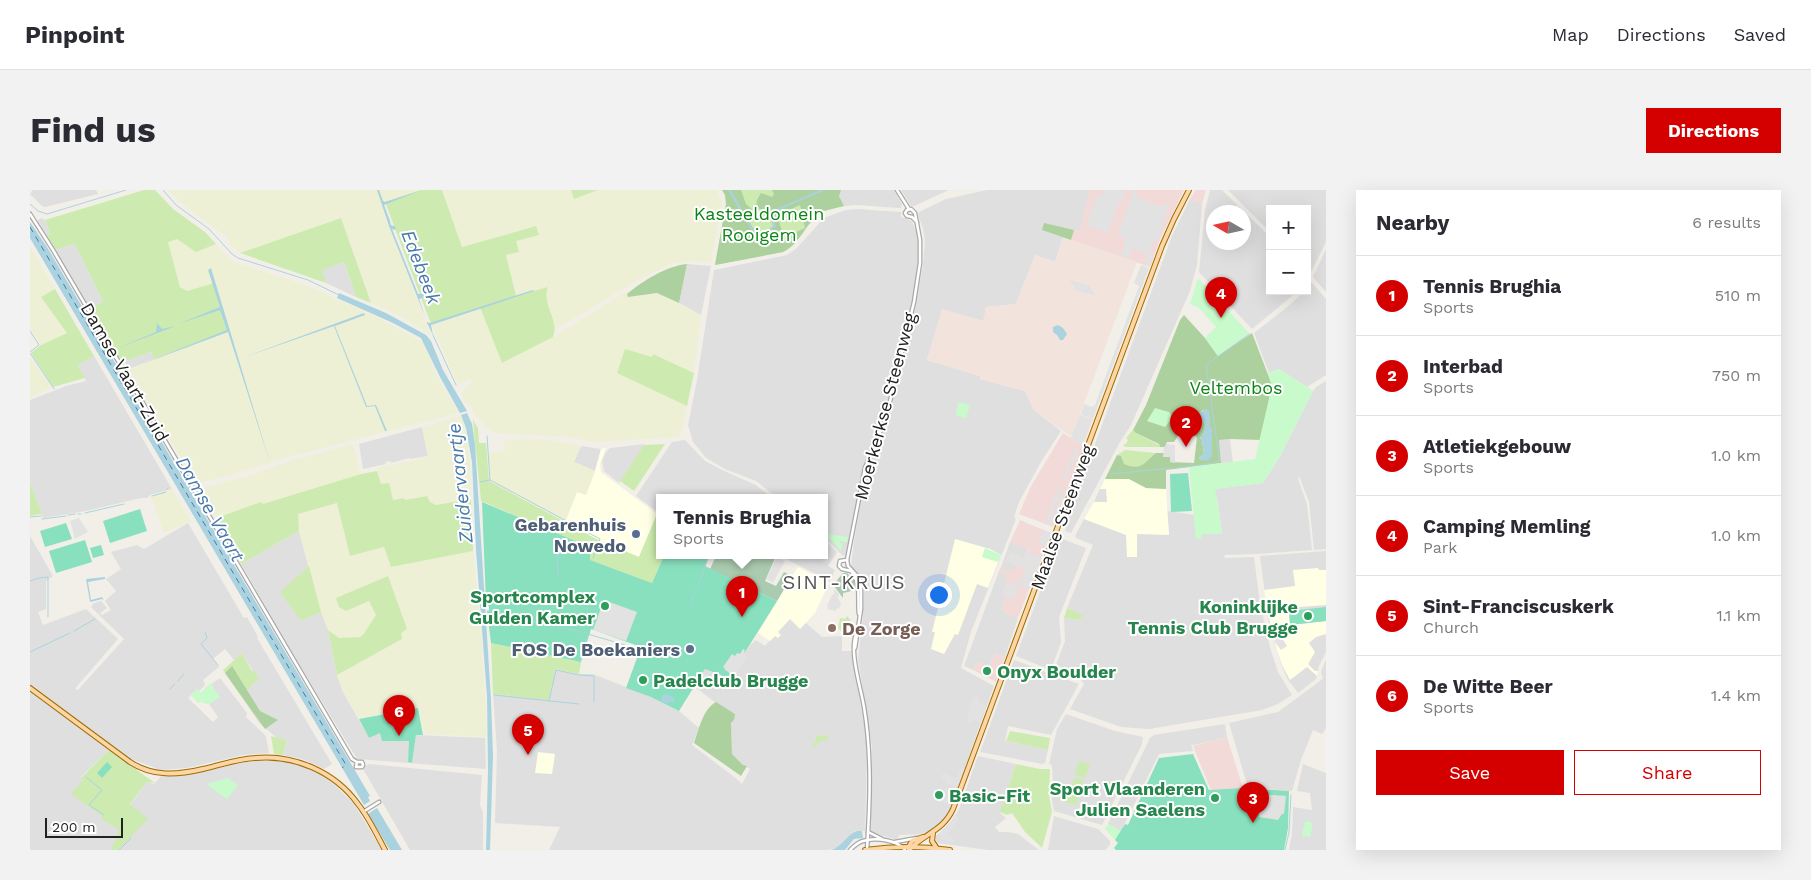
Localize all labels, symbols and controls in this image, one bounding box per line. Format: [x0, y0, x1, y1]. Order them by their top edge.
text: Pinpoint [25, 21, 125, 49]
text: Map [1552, 24, 1589, 45]
text: Directions [1617, 24, 1706, 45]
text: Saved [1734, 24, 1786, 45]
button: Directions [1646, 108, 1781, 153]
text: Find us [30, 109, 156, 151]
park label: Kasteeldomein Rooigem [694, 203, 824, 245]
north arrow [1206, 205, 1251, 250]
map controls [1266, 205, 1311, 295]
button: + [1266, 205, 1311, 250]
text: Nearby [1376, 210, 1449, 235]
text: 6 results [1692, 213, 1761, 232]
water label: Edebeek [396, 227, 446, 308]
button: − [1266, 250, 1311, 295]
text: Tennis Brughia [1423, 275, 1561, 298]
pin: 4 [1205, 277, 1237, 318]
text: 1 [1389, 286, 1395, 305]
text: 510 m [1715, 286, 1761, 305]
text: Sports [1423, 298, 1474, 317]
street label: Damse Vaart-Zuid [77, 299, 173, 445]
street label: Moerkerkse Steenweg [850, 310, 920, 502]
text: Interbad [1423, 355, 1503, 378]
text: 2 [1387, 366, 1397, 385]
text: 750 m [1712, 366, 1761, 385]
park label: Veltembos [1189, 377, 1283, 398]
text: Sports [1423, 378, 1474, 397]
pin: 2 [1170, 406, 1202, 447]
water label: Zuidervaartje [442, 422, 478, 545]
text: Atletiekgebouw [1423, 435, 1571, 458]
street label: Maalse Steenweg [1026, 441, 1098, 592]
text: 3 [1387, 446, 1397, 465]
text: 1.0 km [1711, 446, 1761, 465]
water label: Damse Vaart [171, 452, 250, 566]
text: Sports [1423, 458, 1474, 477]
popup [656, 494, 828, 559]
text: Tennis Brughia [673, 506, 811, 529]
place label: Gebarenhuis Nowedo [515, 514, 626, 556]
text: Camping Memling [1423, 515, 1590, 538]
text: 4 [1387, 526, 1397, 545]
text: 1.0 km [1711, 526, 1761, 545]
marker: Gebarenhuis Nowedo [630, 528, 642, 540]
text: Sports [673, 529, 724, 548]
text: Park [1423, 538, 1457, 557]
district label: SINT-KRUIS [782, 570, 906, 594]
pin: 1 [726, 576, 758, 617]
your location [926, 582, 952, 608]
place label: Sportcomplex Gulden Kamer [469, 586, 595, 628]
text: Sint-Franciscuskerk [1423, 595, 1614, 618]
place label: Koninklijke Tennis Club Brugge [1128, 596, 1298, 638]
marker: Sportcomplex Gulden Kamer [599, 600, 611, 612]
text: 5 [1387, 606, 1397, 625]
text: 1.1 km [1716, 606, 1761, 625]
marker: Koninklijke Tennis Club Brugge [1302, 610, 1314, 622]
place label: De Zorge [842, 618, 921, 639]
text: Church [1423, 618, 1479, 637]
marker: De Zorge [826, 622, 838, 634]
place label: FOS De Boekaniers [512, 639, 680, 660]
marker: FOS De Boekaniers [684, 643, 696, 655]
place label: Onyx Boulder [997, 661, 1116, 682]
marker: Onyx Boulder [981, 665, 993, 677]
place label: Padelclub Brugge [653, 670, 809, 691]
marker: Padelclub Brugge [637, 674, 649, 686]
text: De Witte Beer [1423, 675, 1553, 698]
text: 6 [1387, 686, 1397, 705]
text: 1.4 km [1711, 686, 1761, 705]
pin: 6 [383, 695, 415, 736]
text: Sports [1423, 698, 1474, 717]
pin: 5 [512, 714, 544, 755]
button: Save [1376, 750, 1564, 795]
button: Share [1574, 750, 1761, 795]
place label: Sport Vlaanderen Julien Saelens [1050, 778, 1205, 820]
pin: 3 [1237, 782, 1269, 823]
place label: Basic-Fit [949, 785, 1030, 806]
marker: Basic-Fit [933, 789, 945, 801]
marker: Sport Vlaanderen Julien Saelens [1209, 792, 1221, 804]
scale bar [45, 815, 122, 838]
text: 200 m [52, 819, 96, 835]

